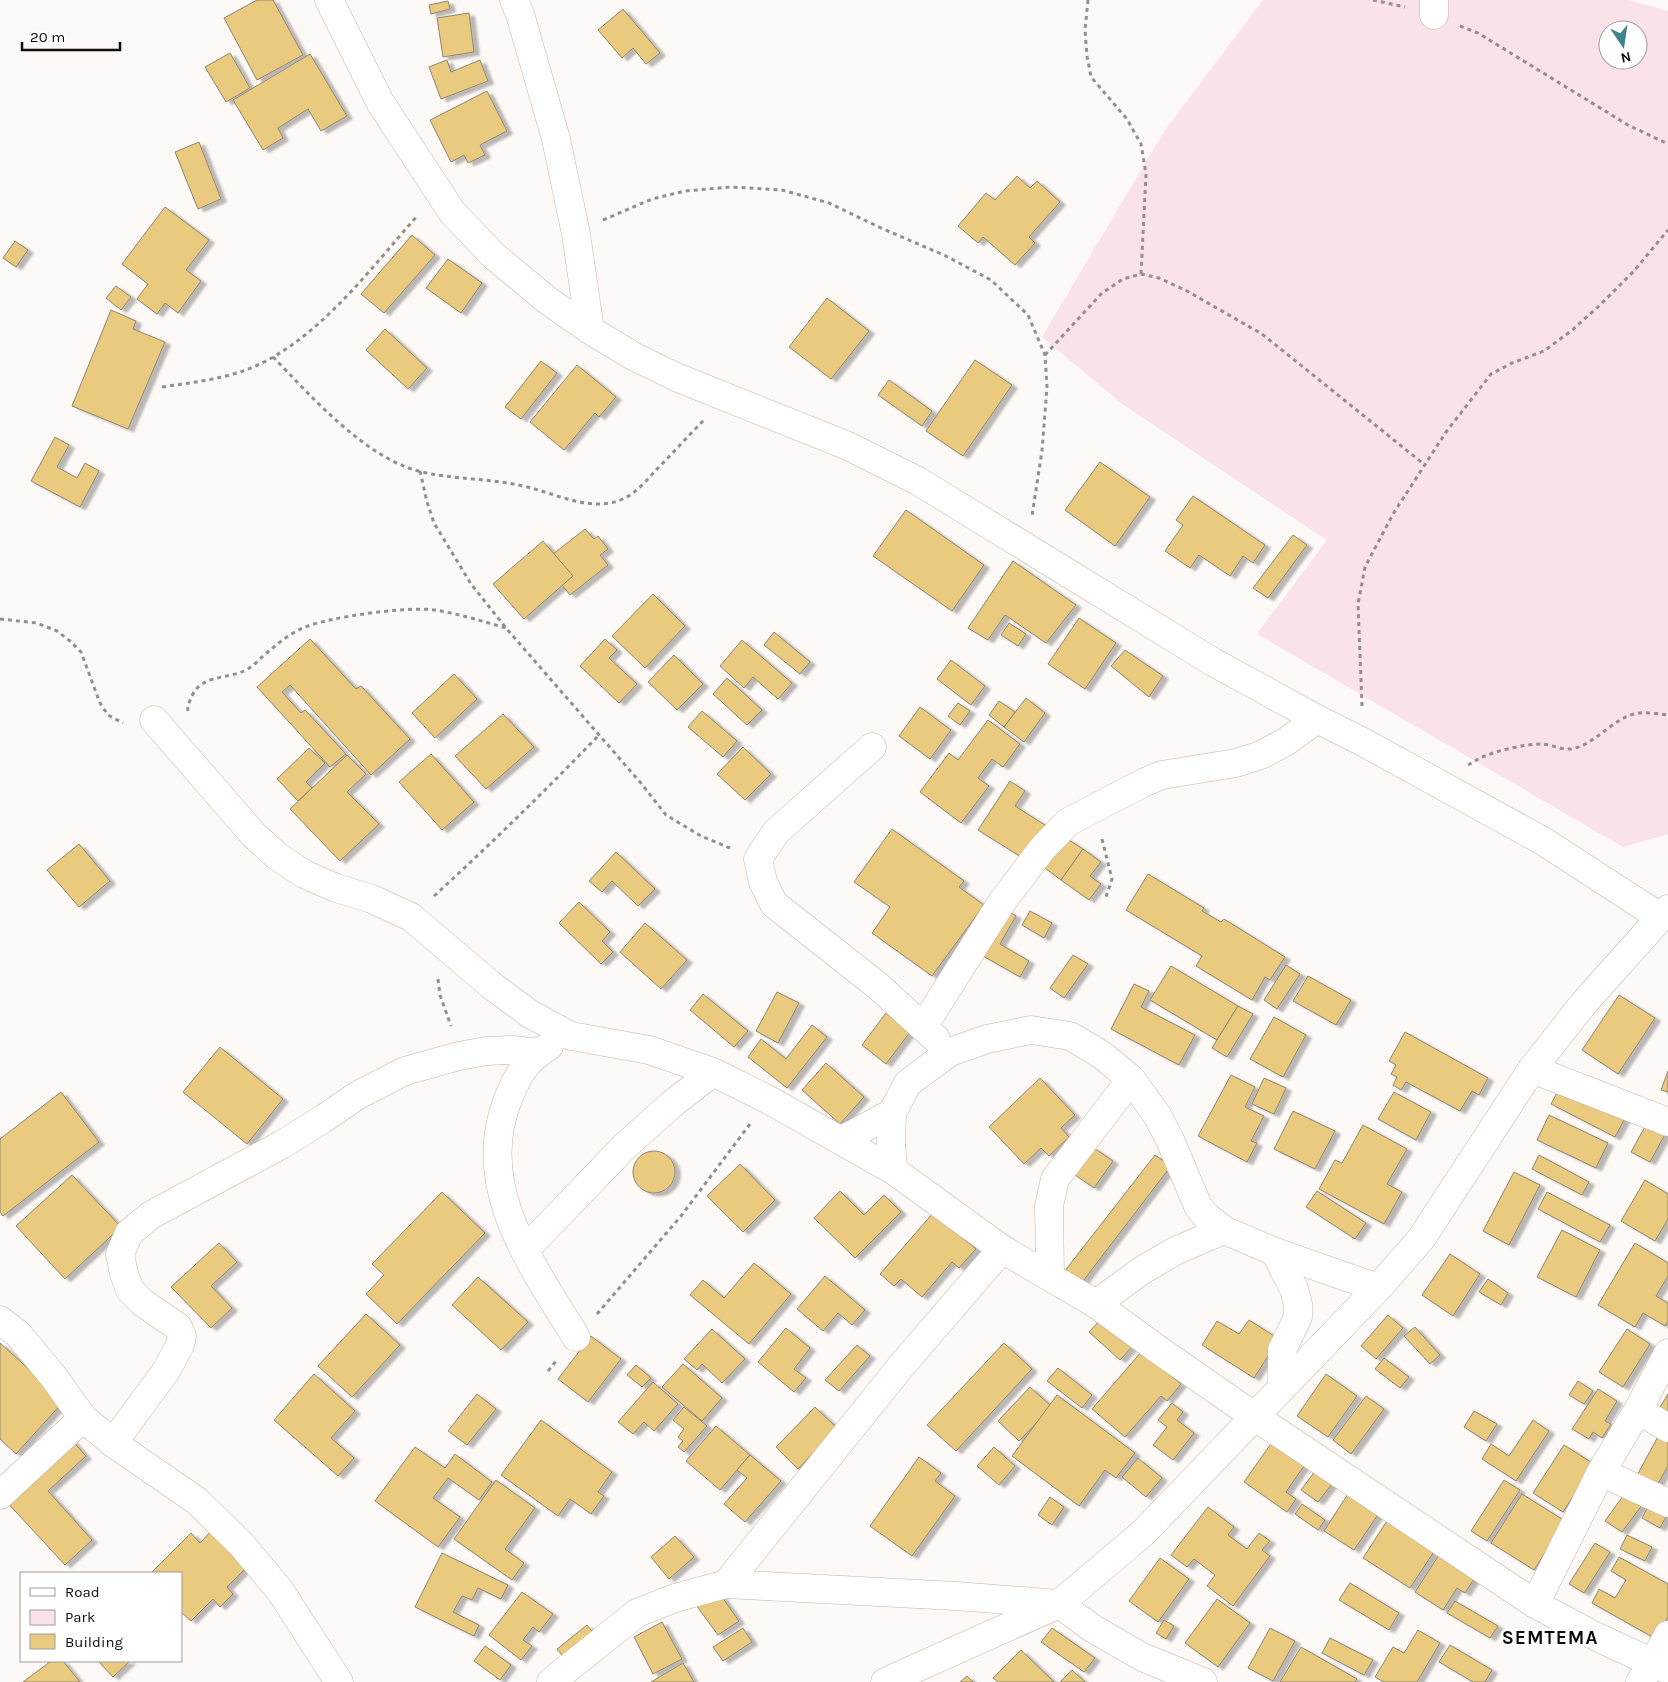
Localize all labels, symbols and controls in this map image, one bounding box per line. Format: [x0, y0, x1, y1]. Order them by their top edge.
scale bar [22, 20, 120, 52]
north arrow [1598, 20, 1648, 70]
text: 20 m [30, 28, 65, 46]
text: N [1619, 48, 1633, 67]
legend [20, 1572, 182, 1662]
text: Road [65, 1583, 100, 1601]
text: Park [65, 1608, 95, 1626]
district label: SEMTEMA [1502, 1627, 1598, 1649]
text: Building [65, 1633, 123, 1651]

